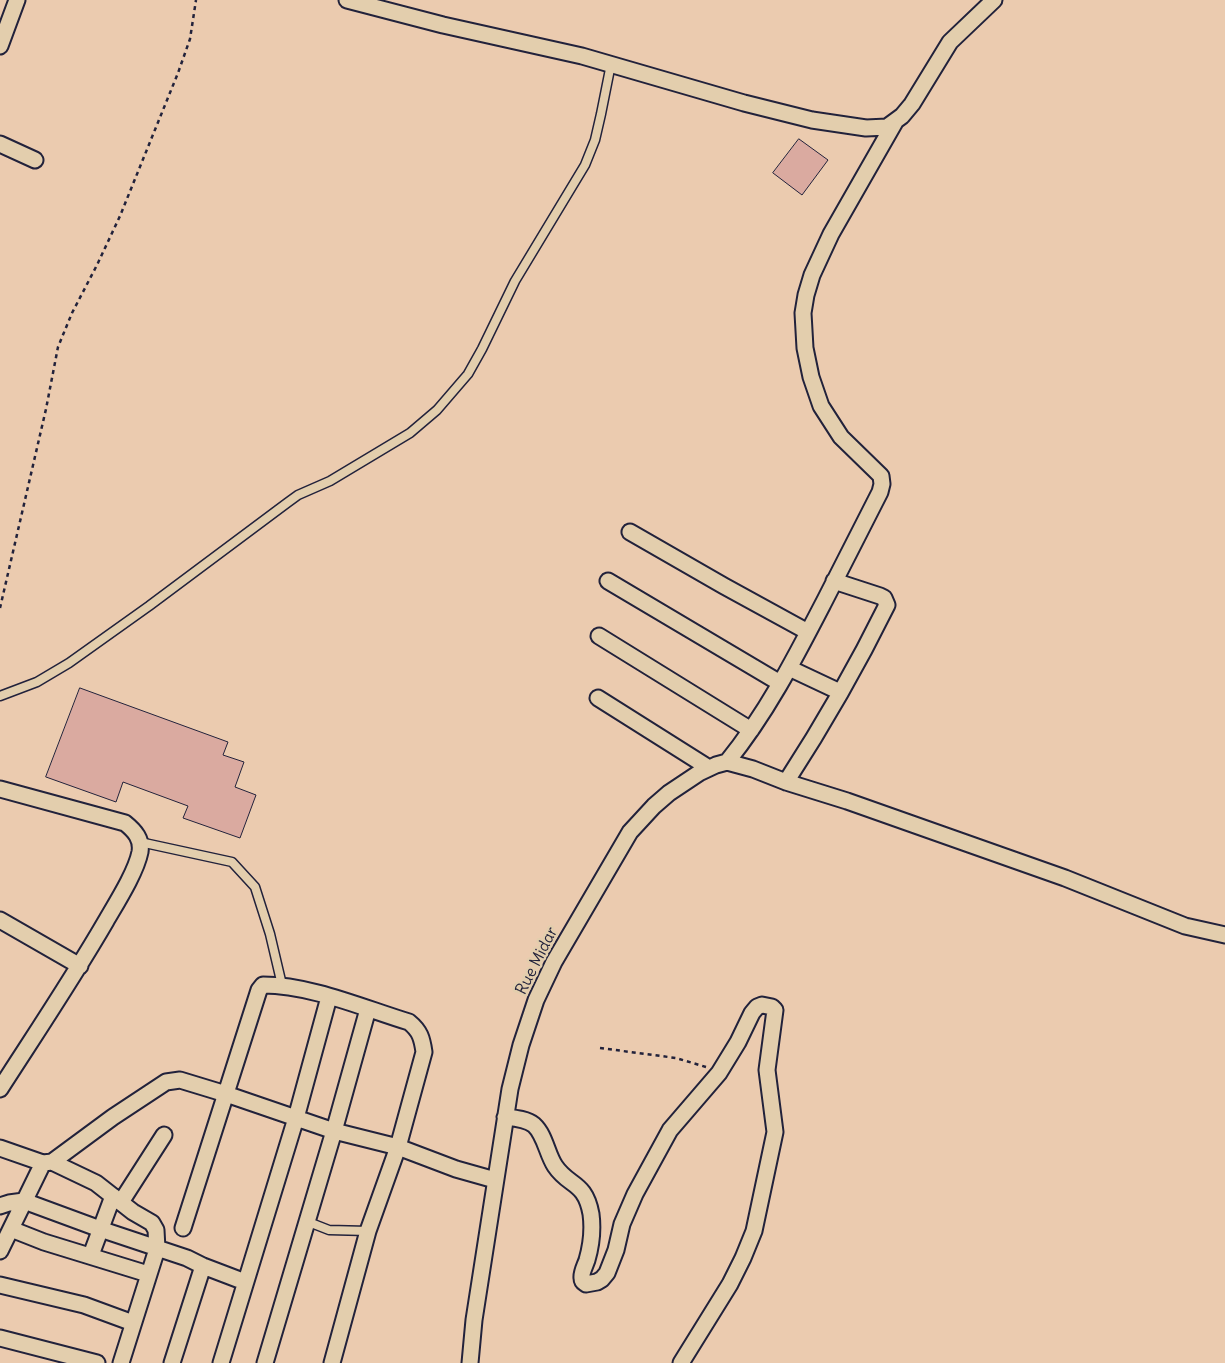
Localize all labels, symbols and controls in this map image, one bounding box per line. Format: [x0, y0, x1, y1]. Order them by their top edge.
street label: Rue Midar [512, 924, 562, 998]

